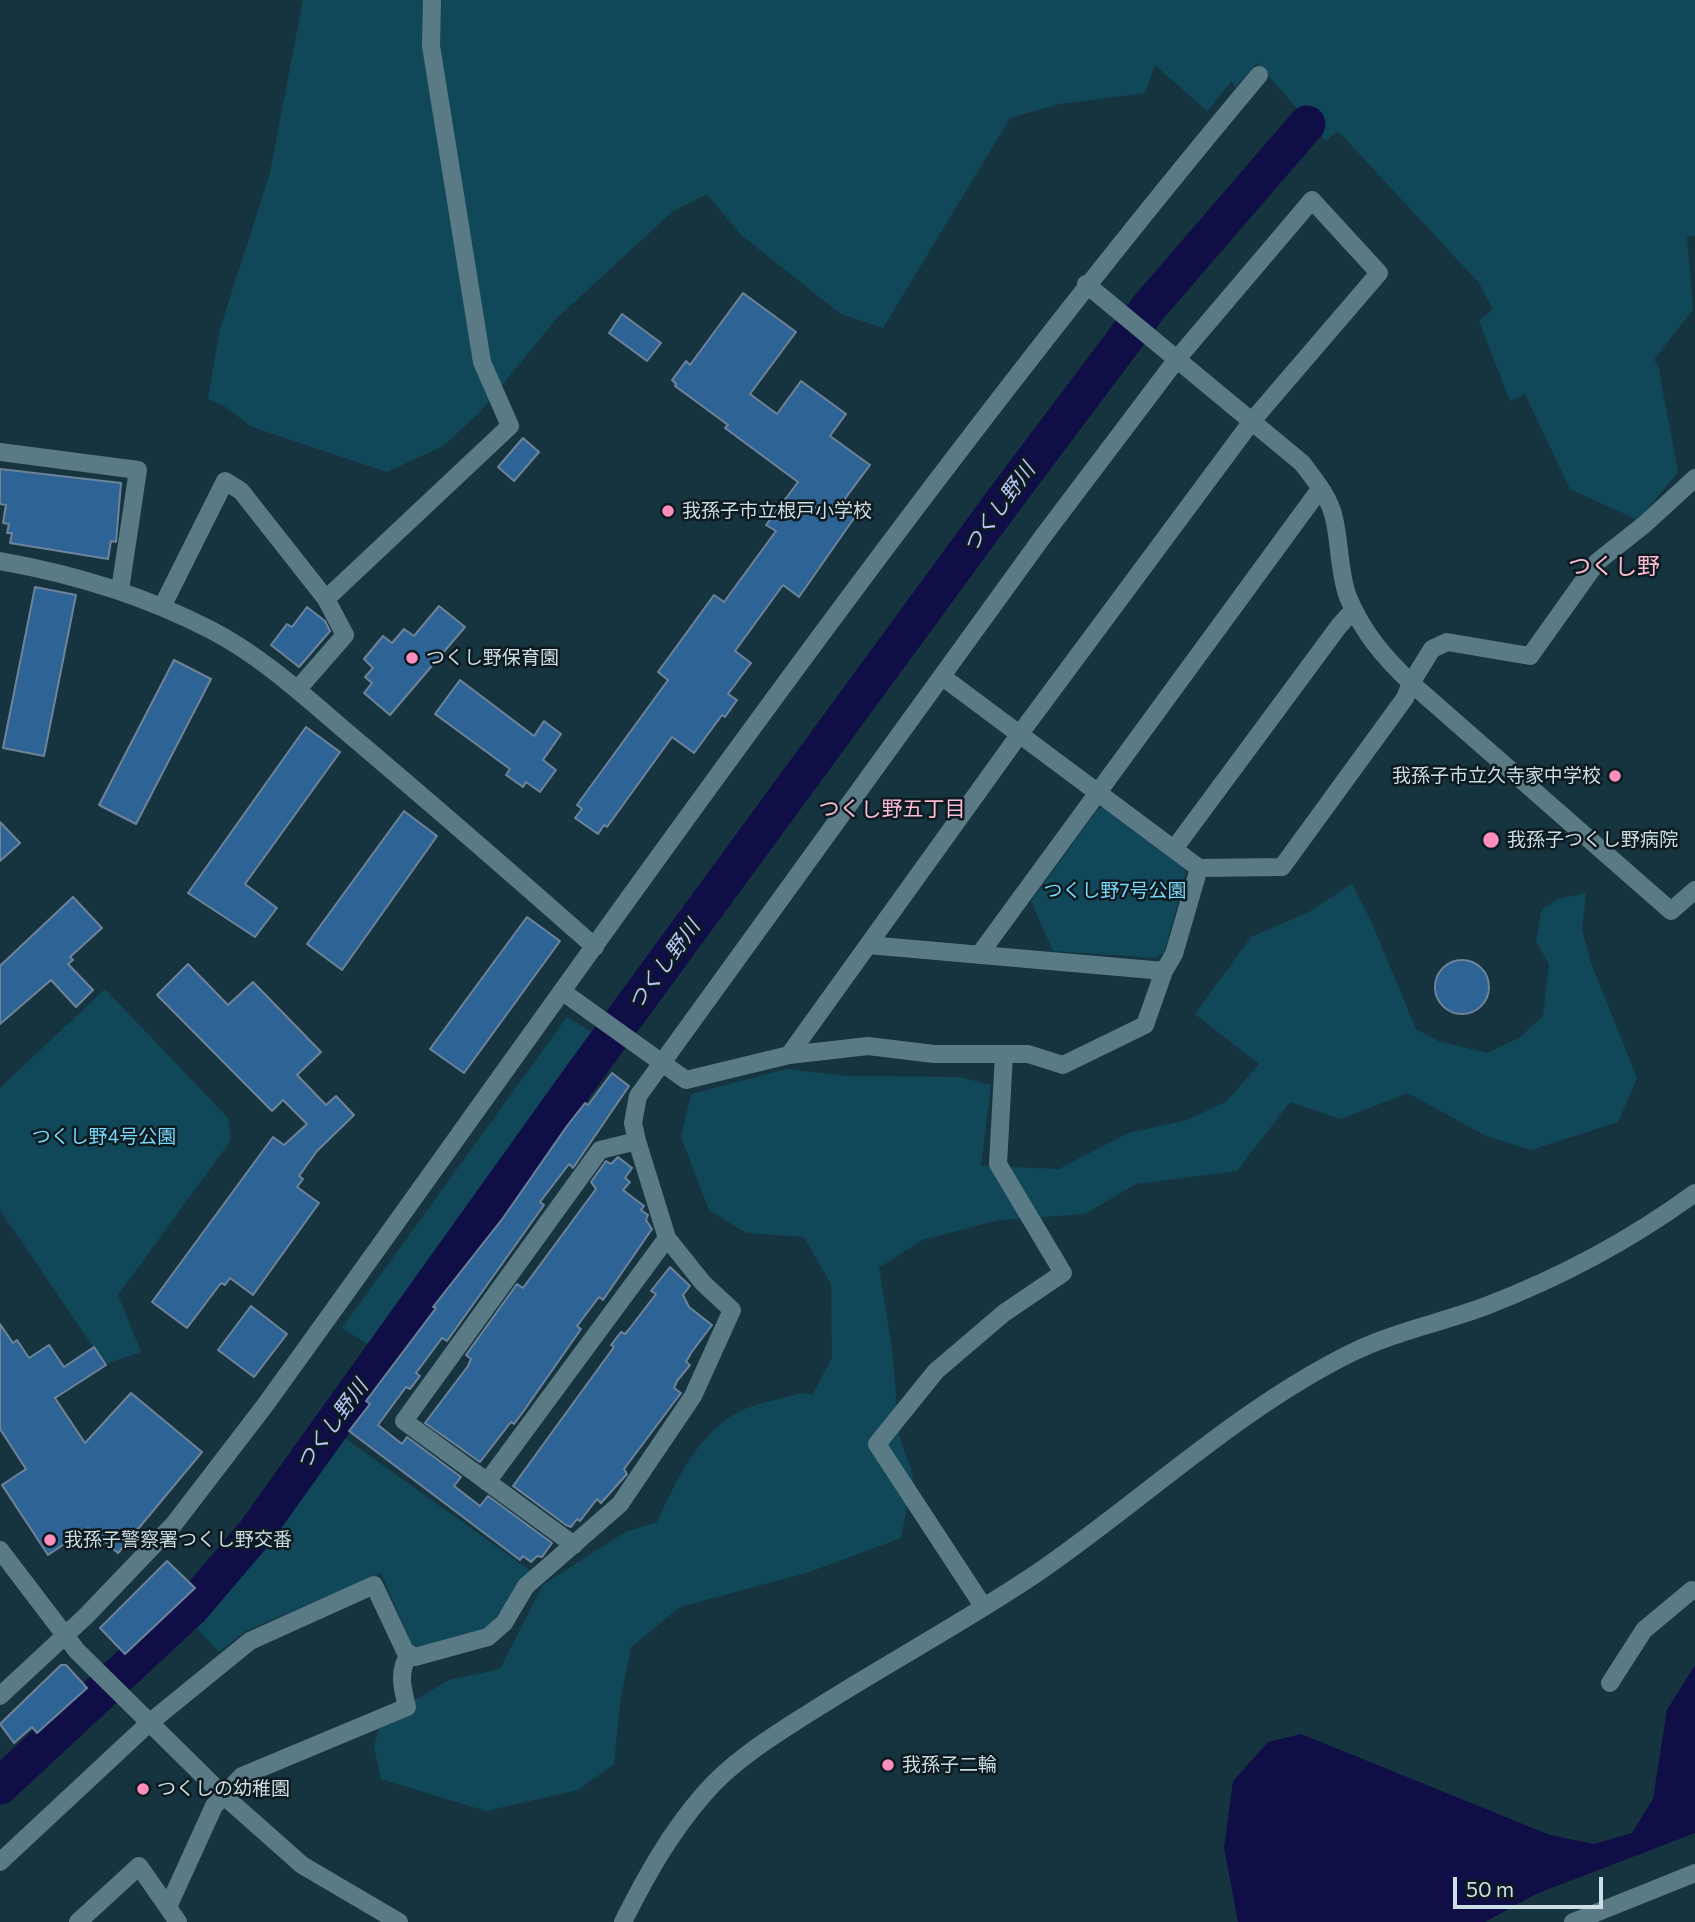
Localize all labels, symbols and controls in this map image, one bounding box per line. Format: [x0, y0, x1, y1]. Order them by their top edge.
water label: つくし野川 [958, 458, 1040, 558]
place label: 我孫子市立根戸小学校 [682, 500, 872, 522]
marker: 我孫子市立根戸小学校 [660, 503, 676, 519]
district label: つくし野 [1568, 552, 1660, 580]
place label: つくし野保育園 [426, 647, 559, 669]
marker: つくし野保育園 [404, 650, 420, 666]
place label: 我孫子市立久寺家中学校 [1392, 765, 1601, 787]
marker: 我孫子市立久寺家中学校 [1607, 768, 1623, 784]
district label: つくし野五丁目 [819, 796, 965, 822]
place label: 我孫子つくし野病院 [1507, 829, 1678, 851]
marker: 我孫子つくし野病院 [1481, 830, 1501, 850]
park label: つくし野7号公園 [1043, 880, 1187, 902]
water label: つくし野川 [623, 915, 705, 1015]
park label: つくし野4号公園 [32, 1126, 176, 1148]
water label: つくし野川 [291, 1375, 373, 1475]
place label: 我孫子警察署つくし野交番 [64, 1529, 292, 1551]
marker: 我孫子警察署つくし野交番 [42, 1532, 58, 1548]
place label: 我孫子二輪 [902, 1754, 997, 1776]
marker: 我孫子二輪 [880, 1757, 896, 1773]
place label: つくしの幼稚園 [157, 1778, 290, 1800]
marker: つくしの幼稚園 [135, 1781, 151, 1797]
scale bar [1457, 1862, 1608, 1906]
text: 50 m [1466, 1876, 1514, 1901]

